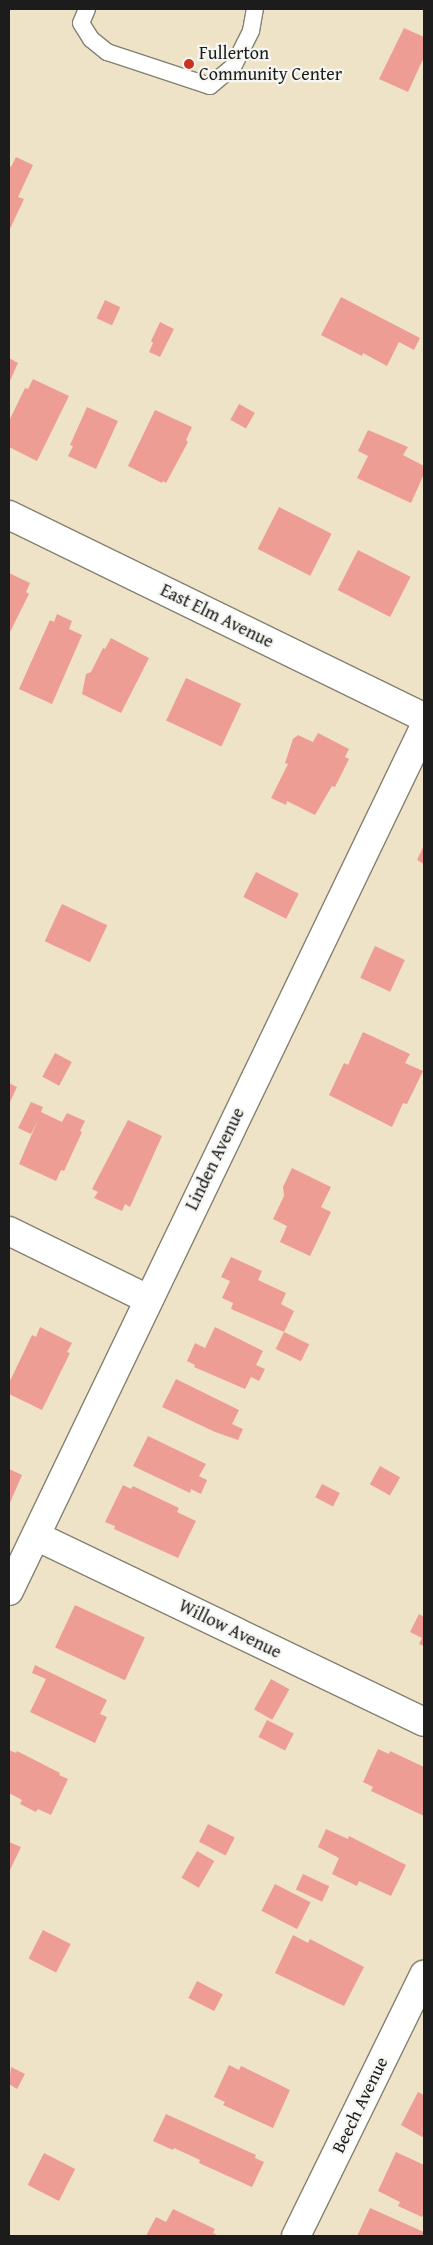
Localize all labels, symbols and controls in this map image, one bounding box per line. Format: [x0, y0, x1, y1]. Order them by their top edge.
place label: Fullerton Community Center [199, 43, 342, 86]
marker: Fullerton Community Center [183, 58, 195, 70]
street label: East Elm Avenue [157, 579, 277, 653]
street label: Linden Avenue [181, 1104, 249, 1214]
street label: Willow Avenue [175, 1595, 285, 1663]
street label: Beech Avenue [327, 2053, 393, 2157]

